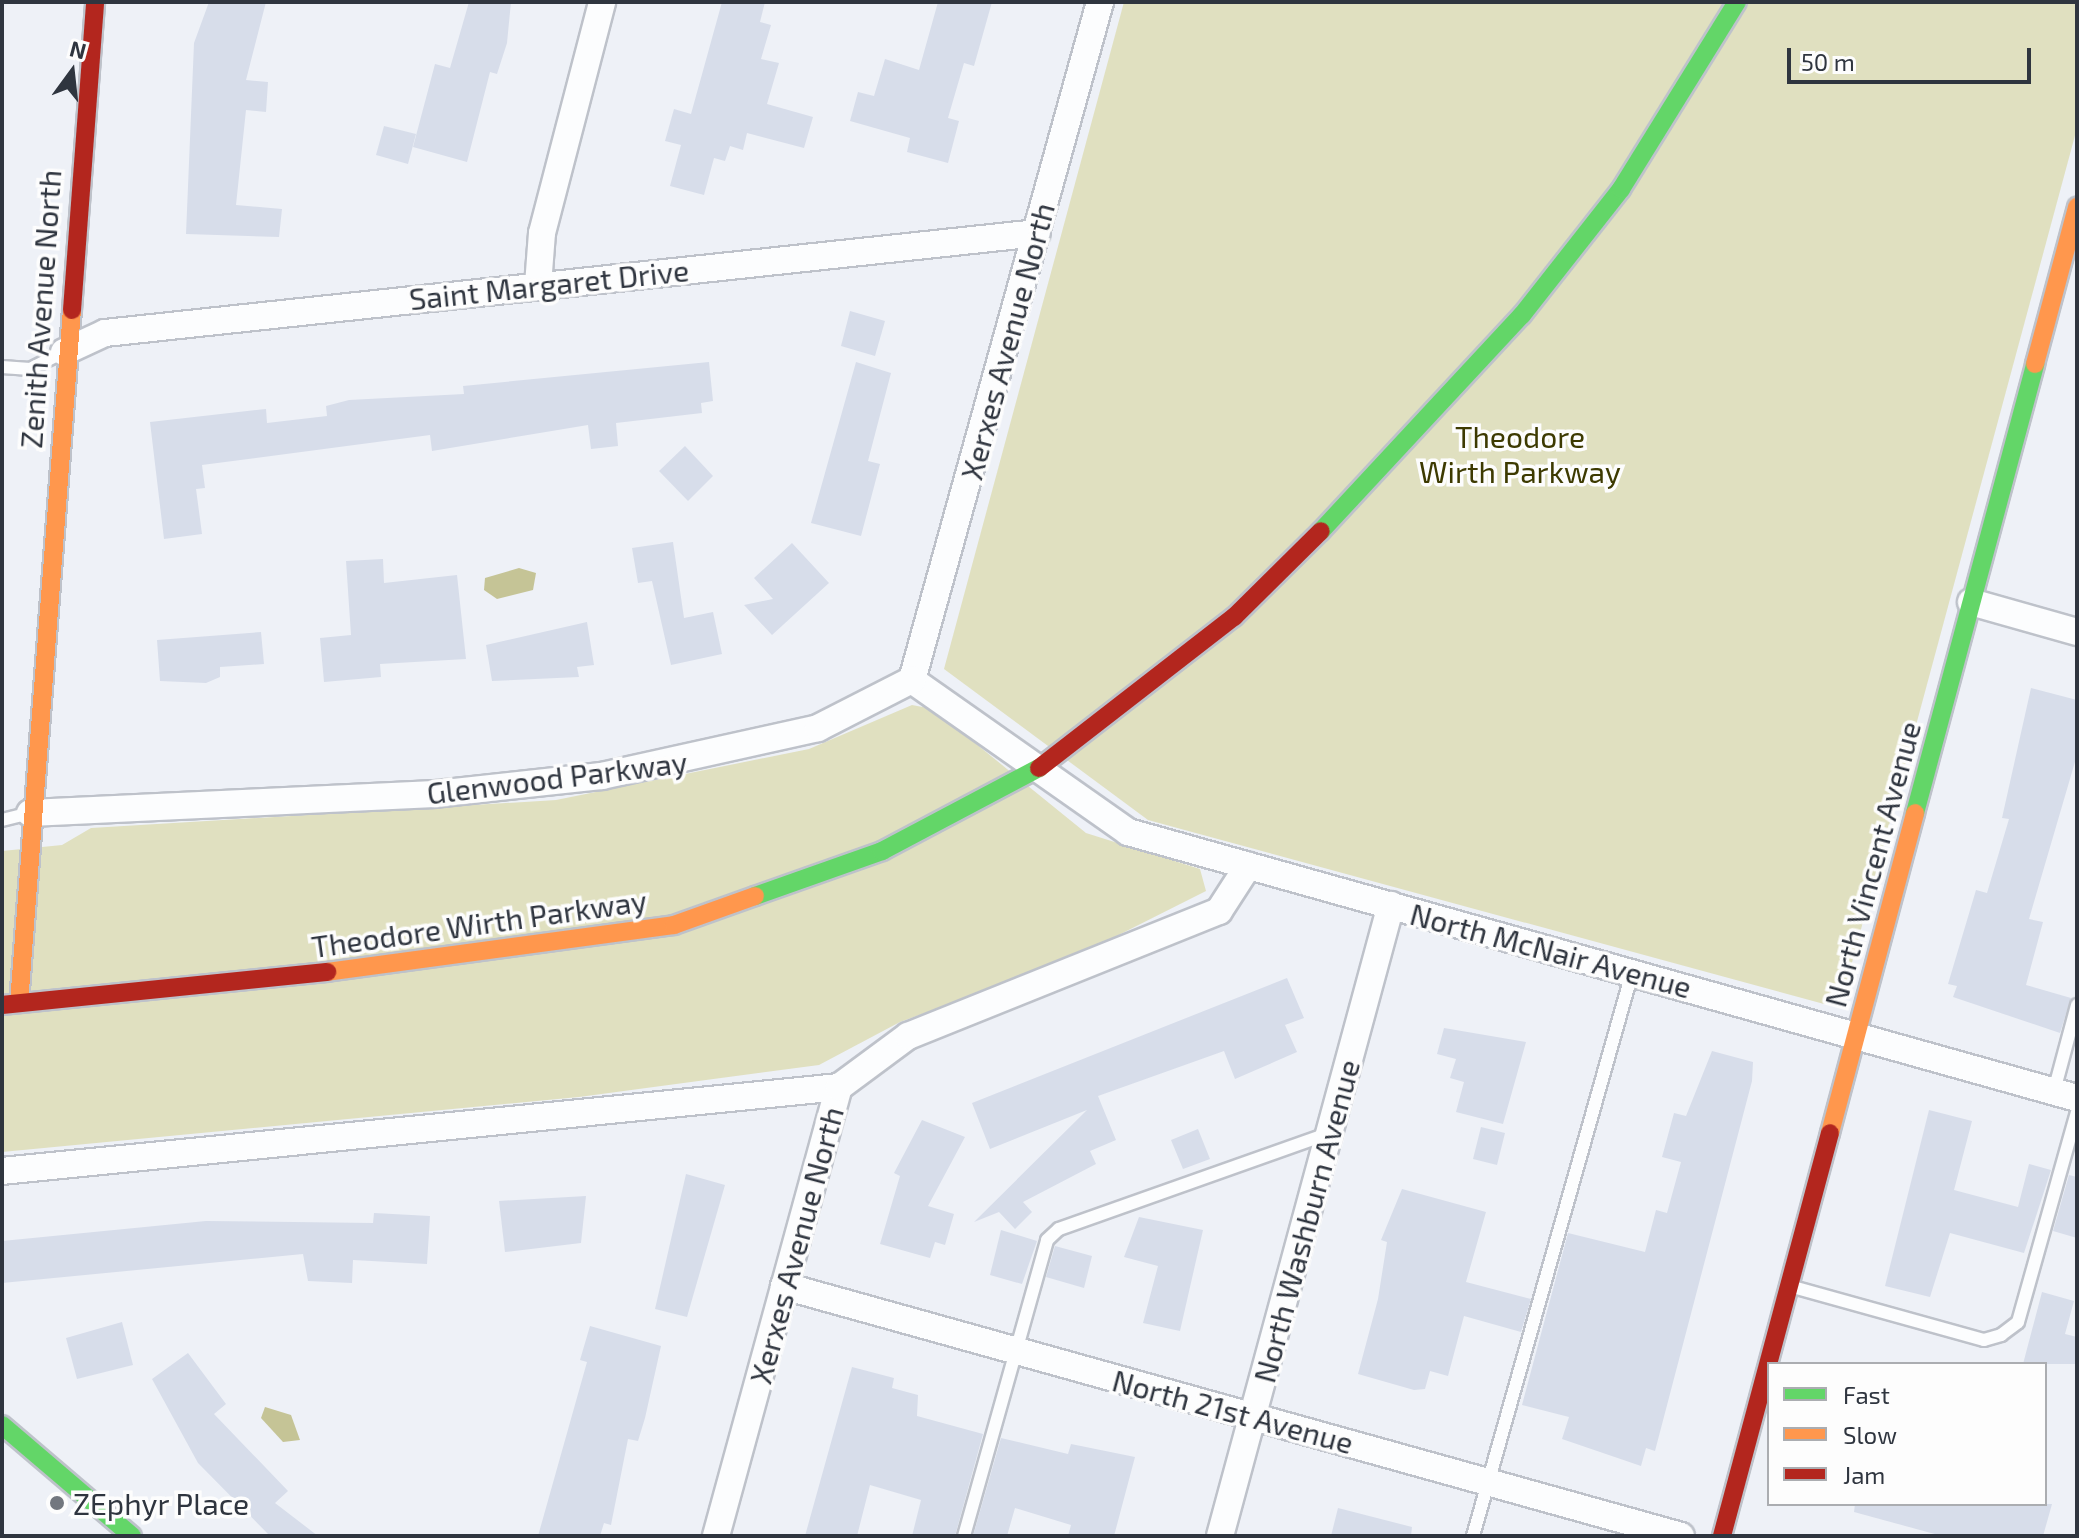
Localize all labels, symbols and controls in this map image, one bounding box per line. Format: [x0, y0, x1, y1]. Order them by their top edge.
north arrow [32, 32, 112, 112]
scale bar [1791, 32, 2035, 82]
text: N [67, 34, 89, 63]
text: 50 m [1801, 47, 1855, 76]
street label: Zenith Avenue North [12, 168, 68, 450]
street label: Xerxes Avenue North [953, 198, 1061, 484]
street label: Saint Margaret Drive [407, 251, 691, 317]
park label: Theodore Wirth Parkway [1419, 418, 1621, 488]
street label: North Vincent Avenue [1816, 717, 1928, 1011]
street label: Glenwood Parkway [425, 743, 689, 811]
street label: Theodore Wirth Parkway [309, 882, 649, 964]
street label: North McNair Avenue [1406, 895, 1696, 1005]
street label: North Washburn Avenue [1245, 1055, 1367, 1387]
street label: Xerxes Avenue North [742, 1102, 850, 1388]
street label: North 21st Avenue [1108, 1361, 1358, 1461]
legend [1767, 1362, 2047, 1506]
text: Fast [1843, 1380, 1890, 1409]
text: Slow [1843, 1420, 1897, 1449]
text: Jam [1843, 1460, 1885, 1489]
place label: ZEphyr Place [73, 1485, 250, 1521]
marker: ZEphyr Place [48, 1494, 66, 1512]

